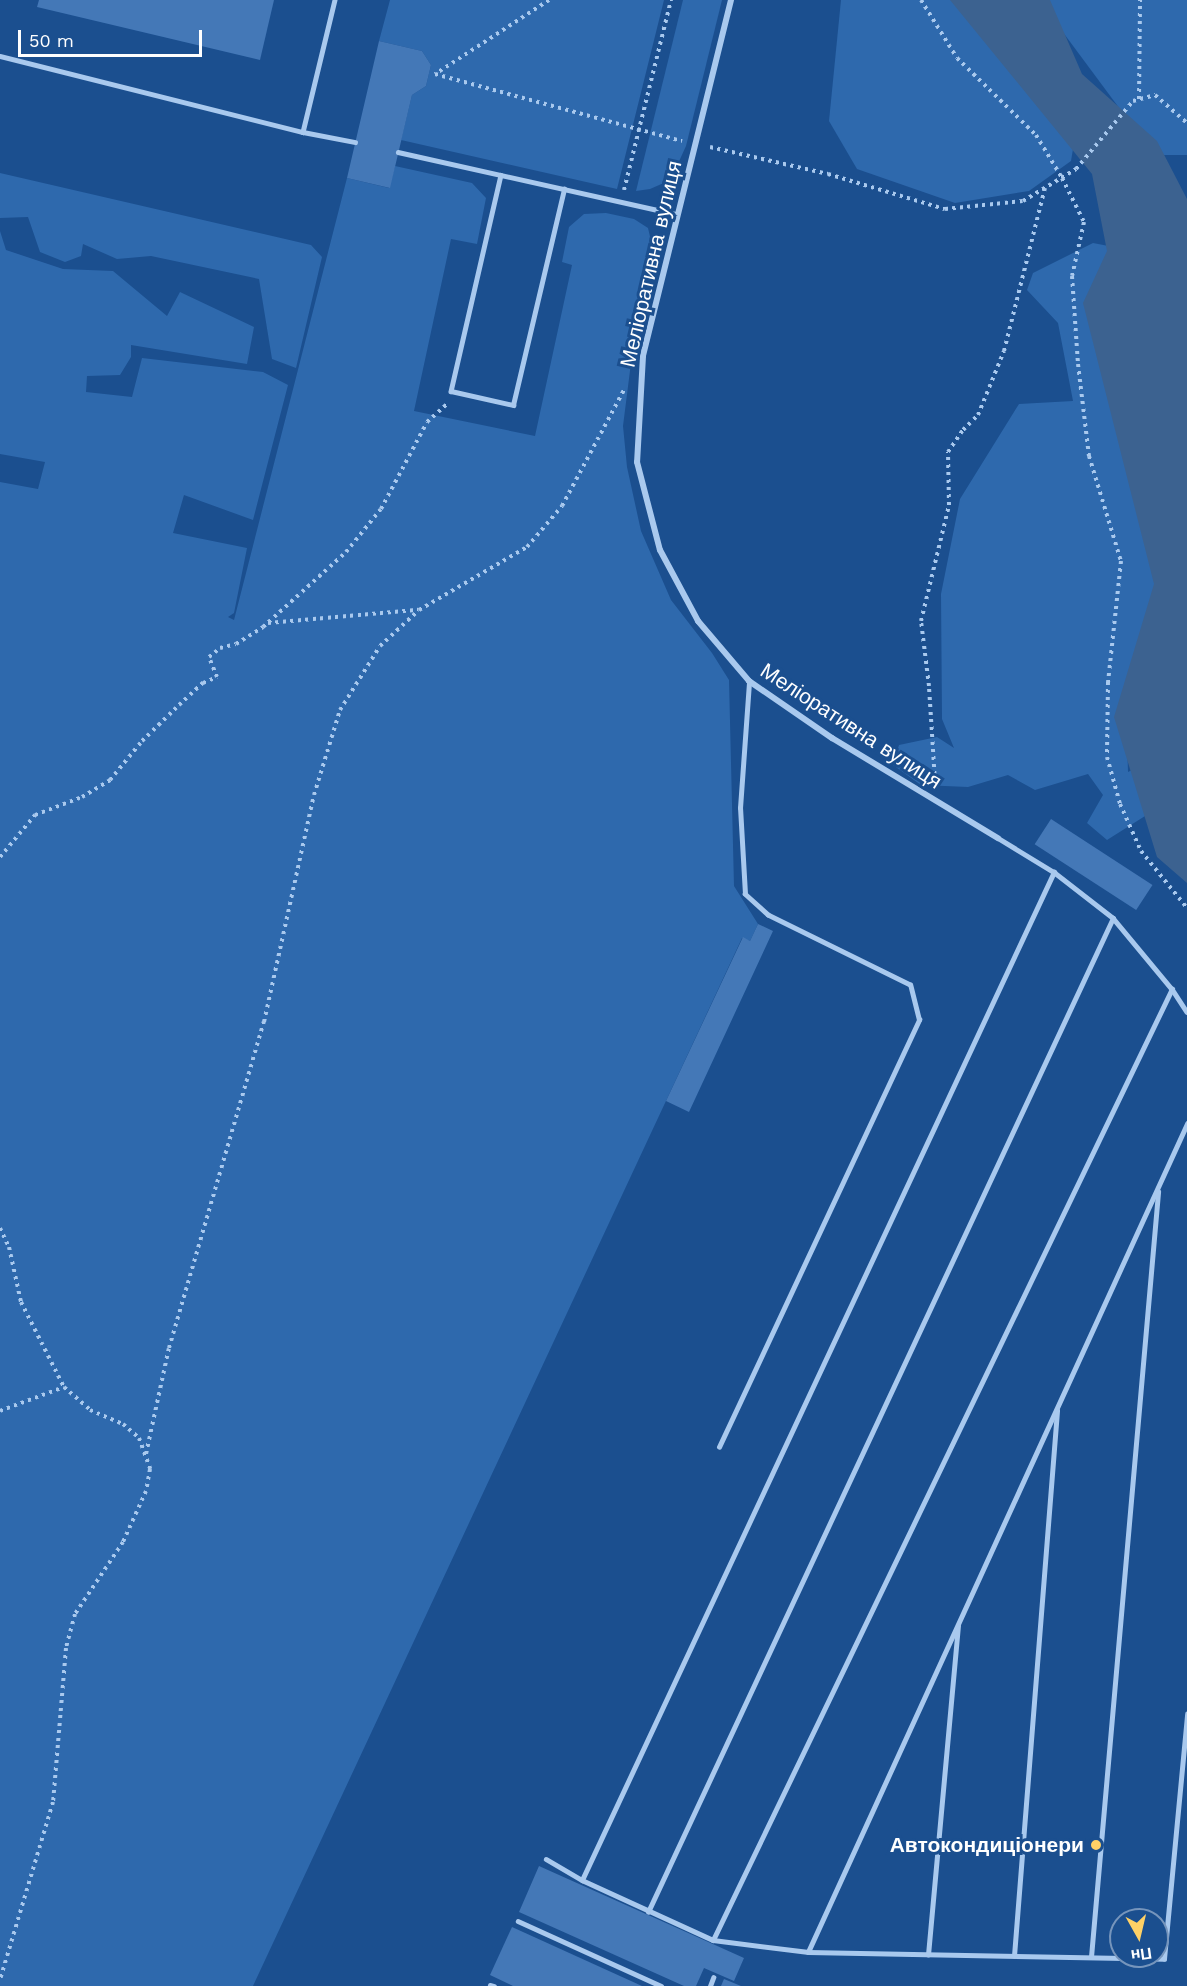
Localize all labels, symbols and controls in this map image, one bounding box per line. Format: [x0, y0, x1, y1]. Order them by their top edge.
scale bar [21, 18, 206, 56]
text: 50 m [29, 30, 74, 51]
street label: Меліоративна вулиця [615, 158, 687, 370]
street label: Меліоративна вулиця [756, 658, 946, 794]
place label: Автокондиціонери [890, 1832, 1084, 1858]
marker: Автокондиціонери [1089, 1838, 1103, 1852]
north arrow [1109, 1908, 1169, 1968]
text: Пн [1129, 1943, 1153, 1965]

